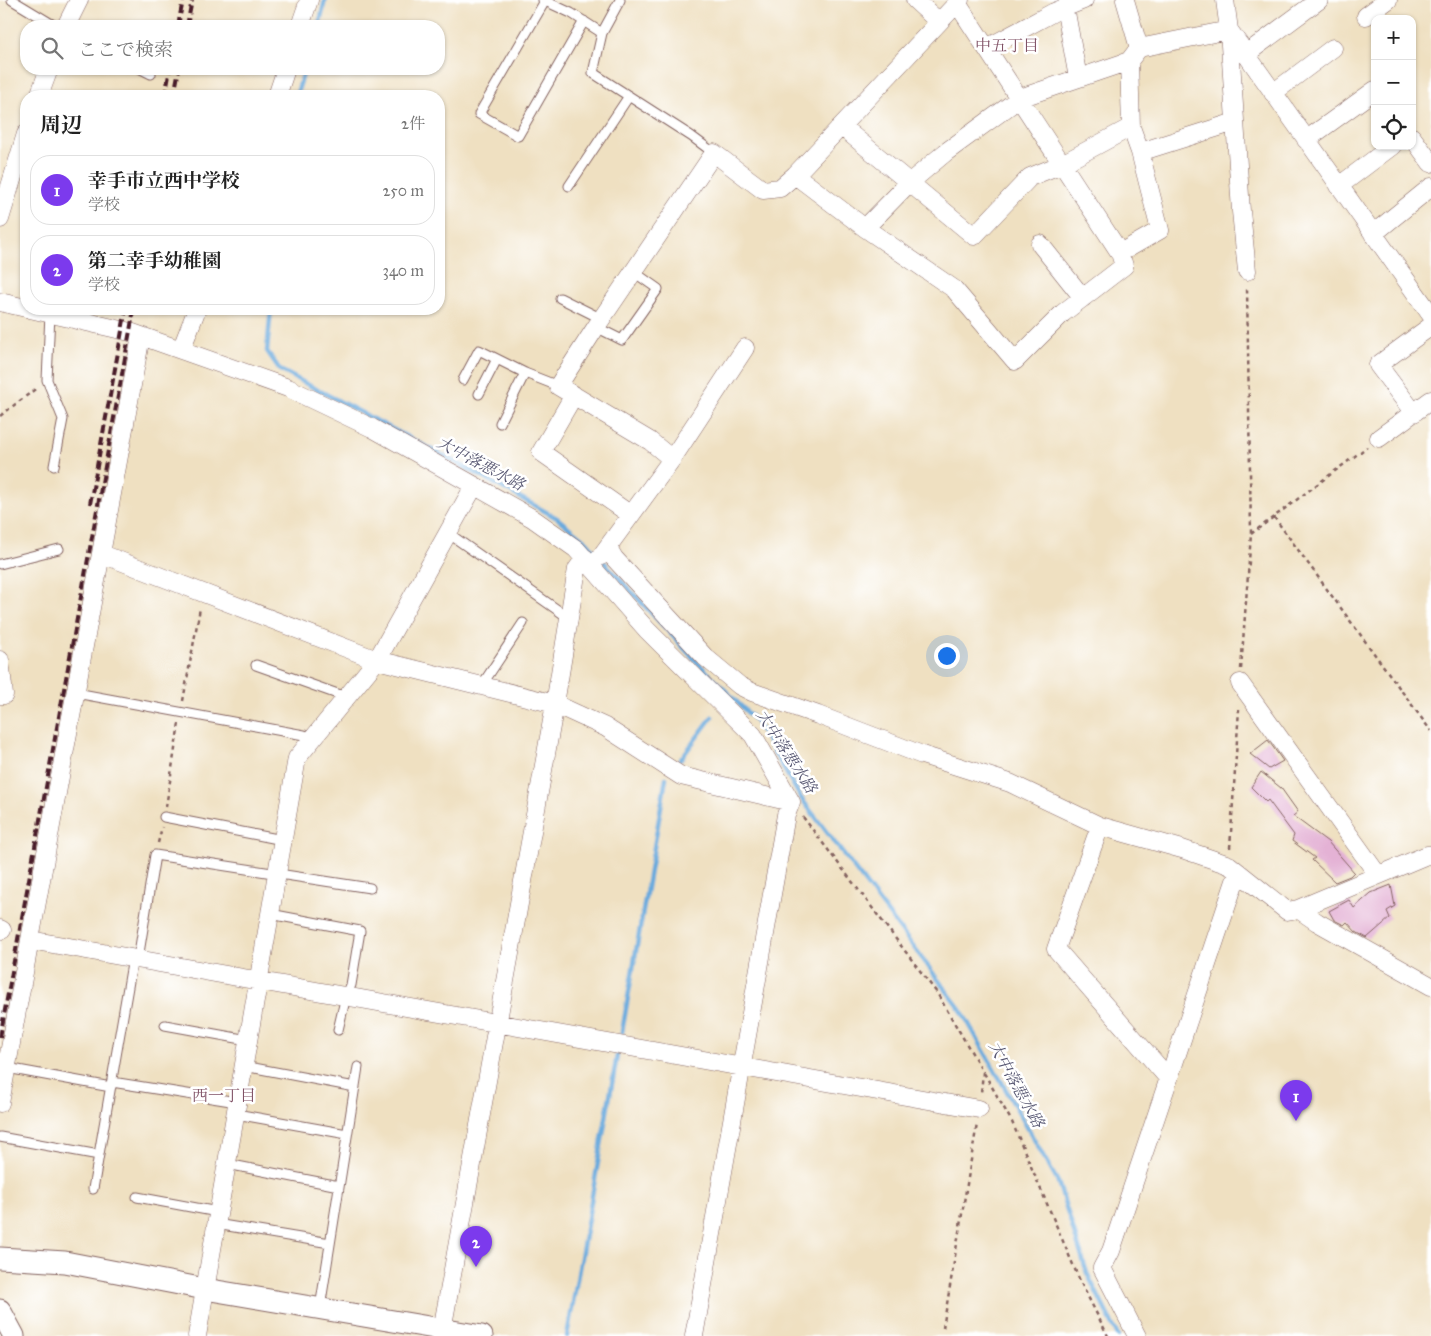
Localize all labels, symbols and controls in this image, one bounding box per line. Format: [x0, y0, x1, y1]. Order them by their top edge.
map controls [1371, 15, 1416, 150]
button: + [1371, 15, 1416, 60]
search box [20, 20, 445, 75]
icon: search [38, 34, 66, 62]
district label: 中五丁目 [975, 36, 1039, 55]
text: ここで検索 [78, 38, 173, 61]
button: − [1371, 60, 1416, 105]
button: locate [1371, 105, 1416, 150]
text: 周辺 [40, 112, 82, 138]
text: 2件 [401, 114, 425, 133]
text: 幸手市立西中学校 [88, 169, 240, 192]
text: 1 [54, 181, 60, 200]
text: 250 m [383, 181, 424, 200]
text: 学校 [88, 195, 120, 214]
text: 第二幸手幼稚園 [88, 249, 221, 272]
text: 2 [53, 261, 61, 280]
text: 340 m [382, 261, 424, 280]
text: 学校 [88, 275, 120, 294]
water label: 大中落悪水路 [434, 433, 528, 495]
your location [934, 643, 960, 669]
water label: 大中落悪水路 [752, 706, 821, 798]
water label: 大中落悪水路 [985, 1038, 1049, 1132]
pin: 1 [1280, 1080, 1312, 1121]
district label: 西一丁目 [192, 1086, 256, 1105]
pin: 2 [460, 1226, 492, 1267]

